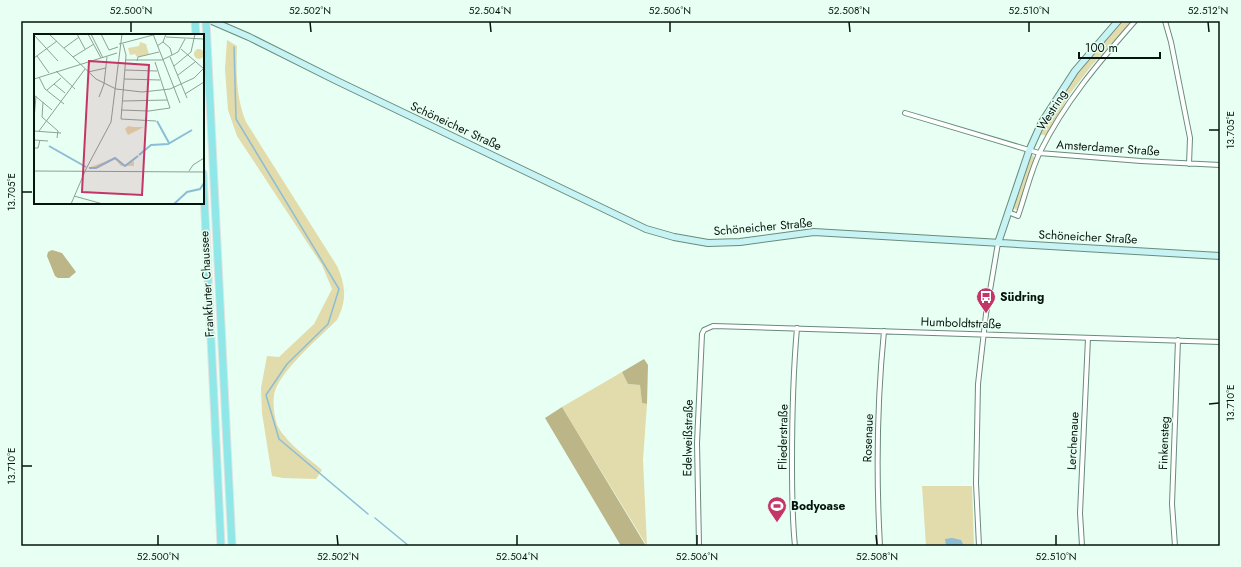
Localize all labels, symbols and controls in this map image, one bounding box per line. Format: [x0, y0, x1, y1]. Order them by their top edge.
text: 52.500°N [110, 3, 152, 18]
text: 52.502°N [289, 3, 331, 18]
text: 52.504°N [469, 3, 511, 18]
text: 52.506°N [649, 3, 691, 18]
text: 52.508°N [828, 3, 870, 18]
text: 52.510°N [1009, 3, 1050, 18]
text: 52.512°N [1188, 3, 1228, 18]
inset map [34, 34, 204, 204]
scale bar [1079, 34, 1160, 60]
text: 100 m [1085, 39, 1118, 57]
street label: Westring [1032, 86, 1072, 134]
street label: Schöneicher Straße [407, 97, 505, 155]
text: 13.705°E [1223, 111, 1238, 149]
street label: Amsterdamer Straße [1056, 135, 1160, 161]
text: 13.705°E [4, 173, 19, 211]
street label: Schöneicher Straße [713, 214, 813, 240]
street label: Schöneicher Straße [1038, 225, 1138, 249]
street label: Frankfurter Chaussee [195, 230, 219, 338]
bus stop icon: Südring [975, 286, 997, 314]
place label: Südring [1000, 288, 1044, 306]
street label: Humboldtstraße [920, 313, 1002, 333]
text: 13.710°E [1223, 385, 1238, 421]
street label: Edelweißstraße [678, 399, 698, 477]
street label: Fliederstraße [773, 404, 793, 470]
street label: Lerchenaue [1062, 411, 1084, 471]
street label: Rosenaue [858, 413, 878, 463]
street label: Finkensteg [1154, 416, 1174, 470]
text: 13.710°E [4, 448, 19, 484]
sports icon: Bodyoase [766, 495, 788, 523]
place label: Bodyoase [791, 497, 846, 515]
text: 52.500°N [137, 549, 179, 564]
text: 52.502°N [317, 549, 359, 564]
text: 52.504°N [496, 549, 538, 564]
text: 52.506°N [676, 549, 718, 564]
text: 52.508°N [856, 549, 898, 564]
text: 52.510°N [1036, 549, 1077, 564]

